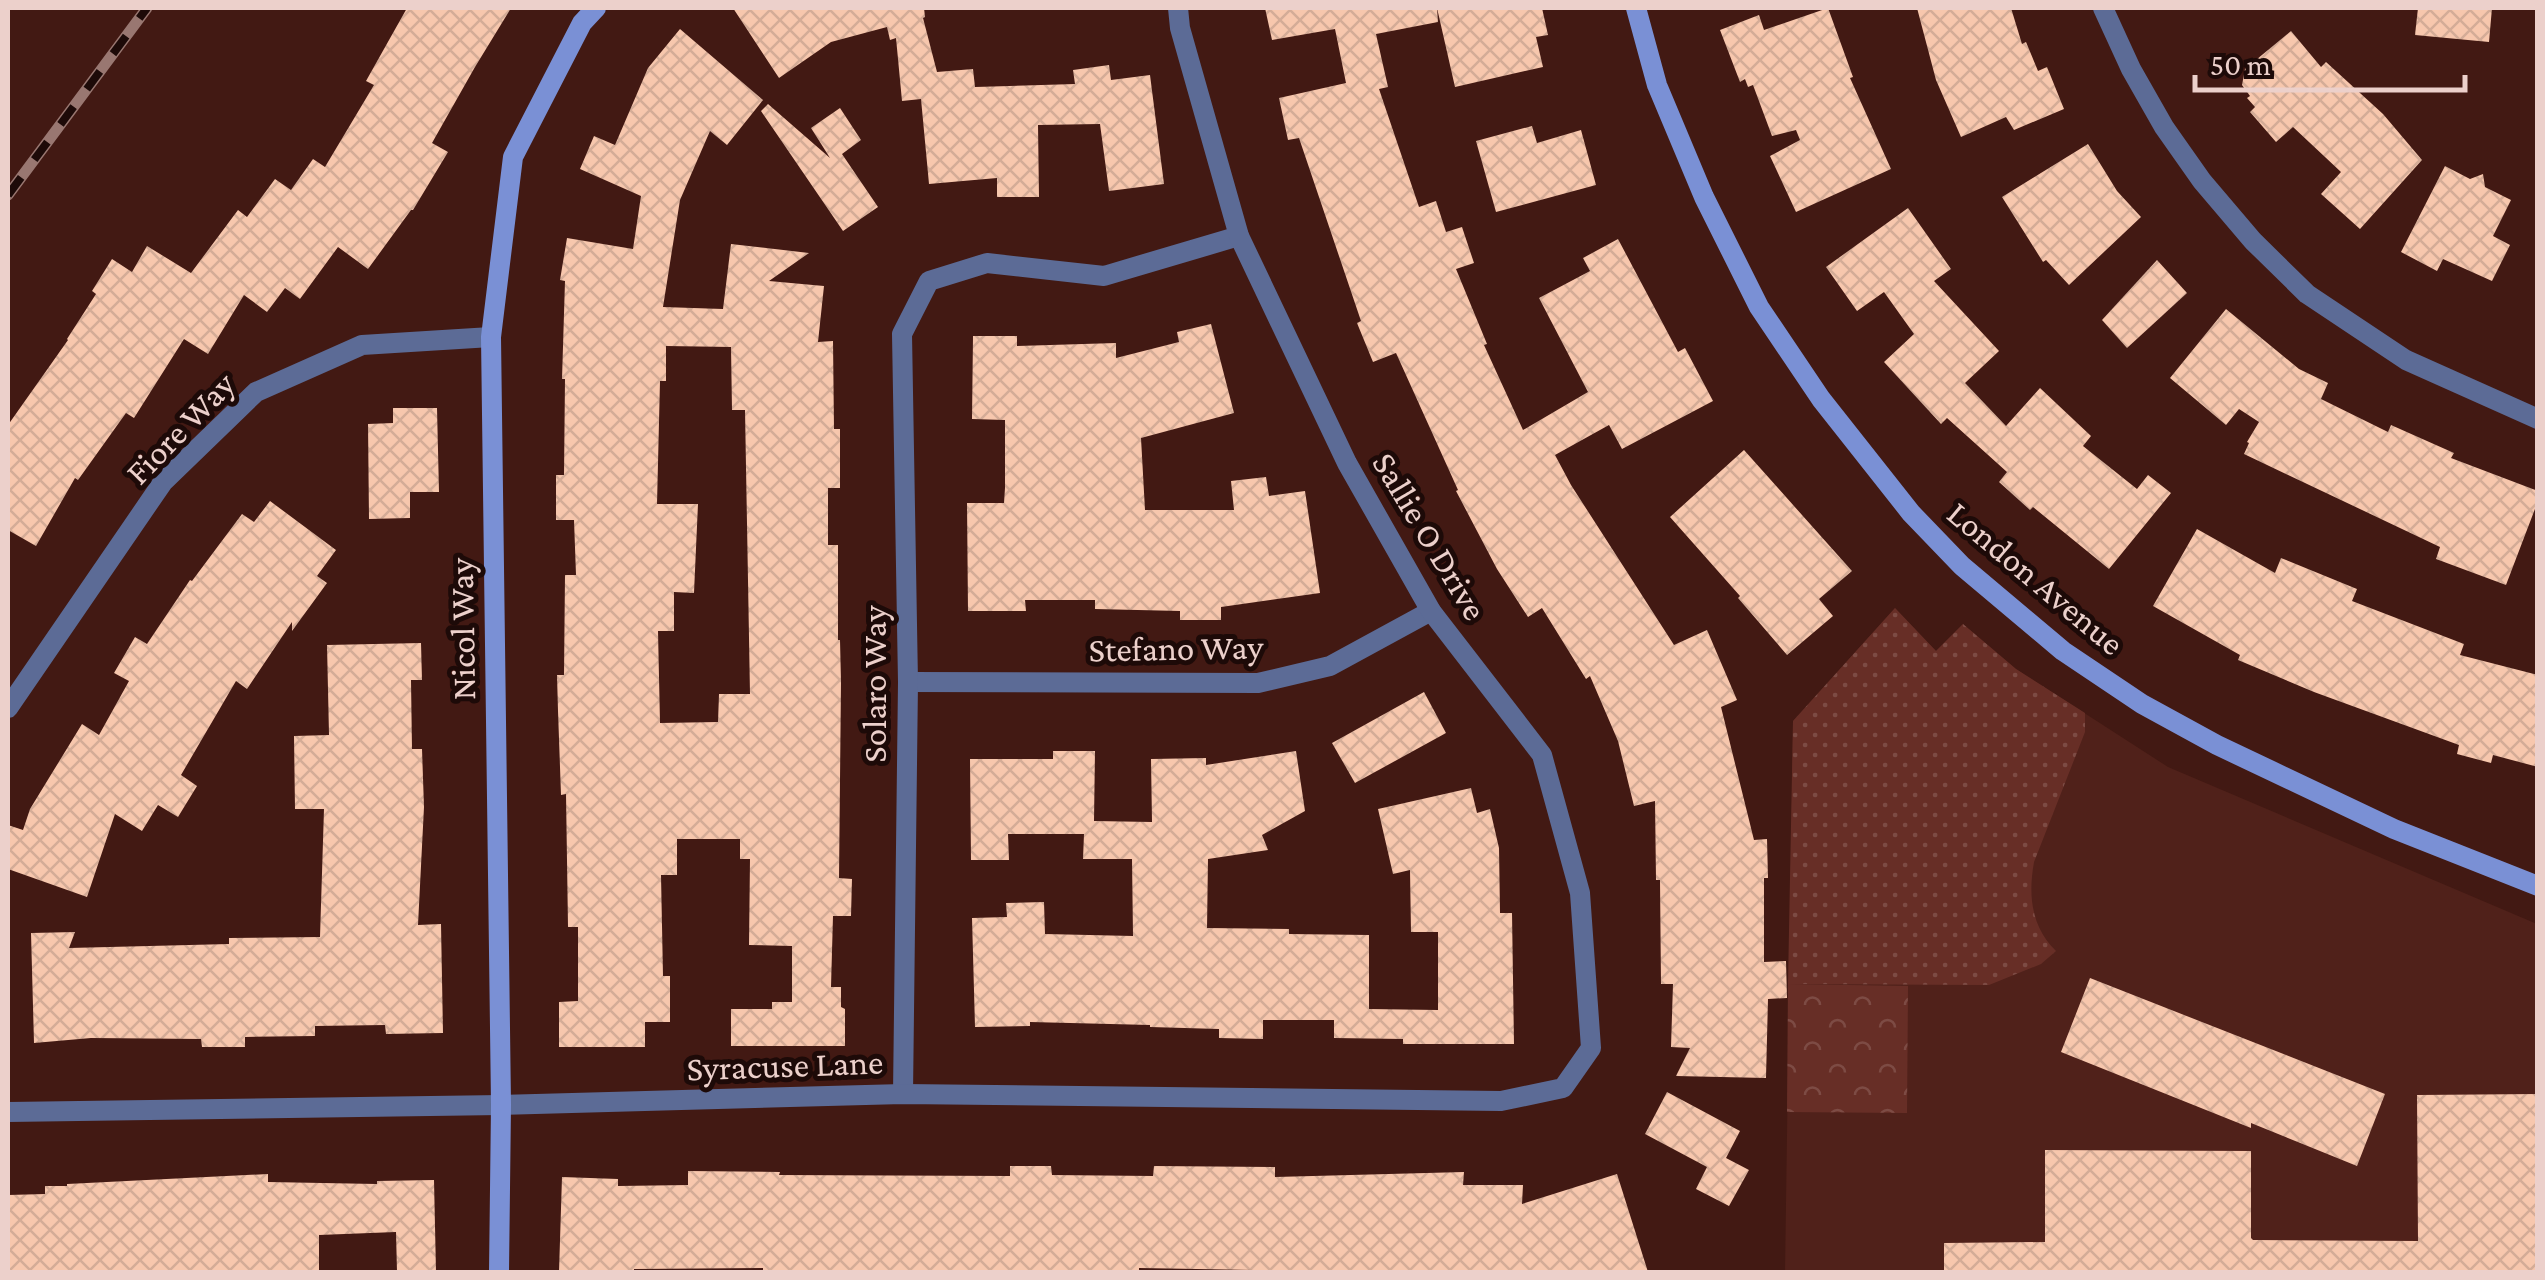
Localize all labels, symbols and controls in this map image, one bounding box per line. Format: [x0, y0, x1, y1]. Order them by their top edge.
scale bar [2195, 30, 2465, 92]
text: 50 m [2210, 48, 2271, 81]
street label: Fiore Way [118, 364, 244, 492]
street label: Sallie O Drive [1364, 446, 1495, 627]
street label: London Avenue [1940, 493, 2132, 663]
street label: Nicol Way [442, 557, 483, 701]
street label: Solaro Way [855, 604, 894, 763]
street label: Stefano Way [1088, 627, 1265, 670]
street label: Syracuse Lane [686, 1043, 884, 1088]

